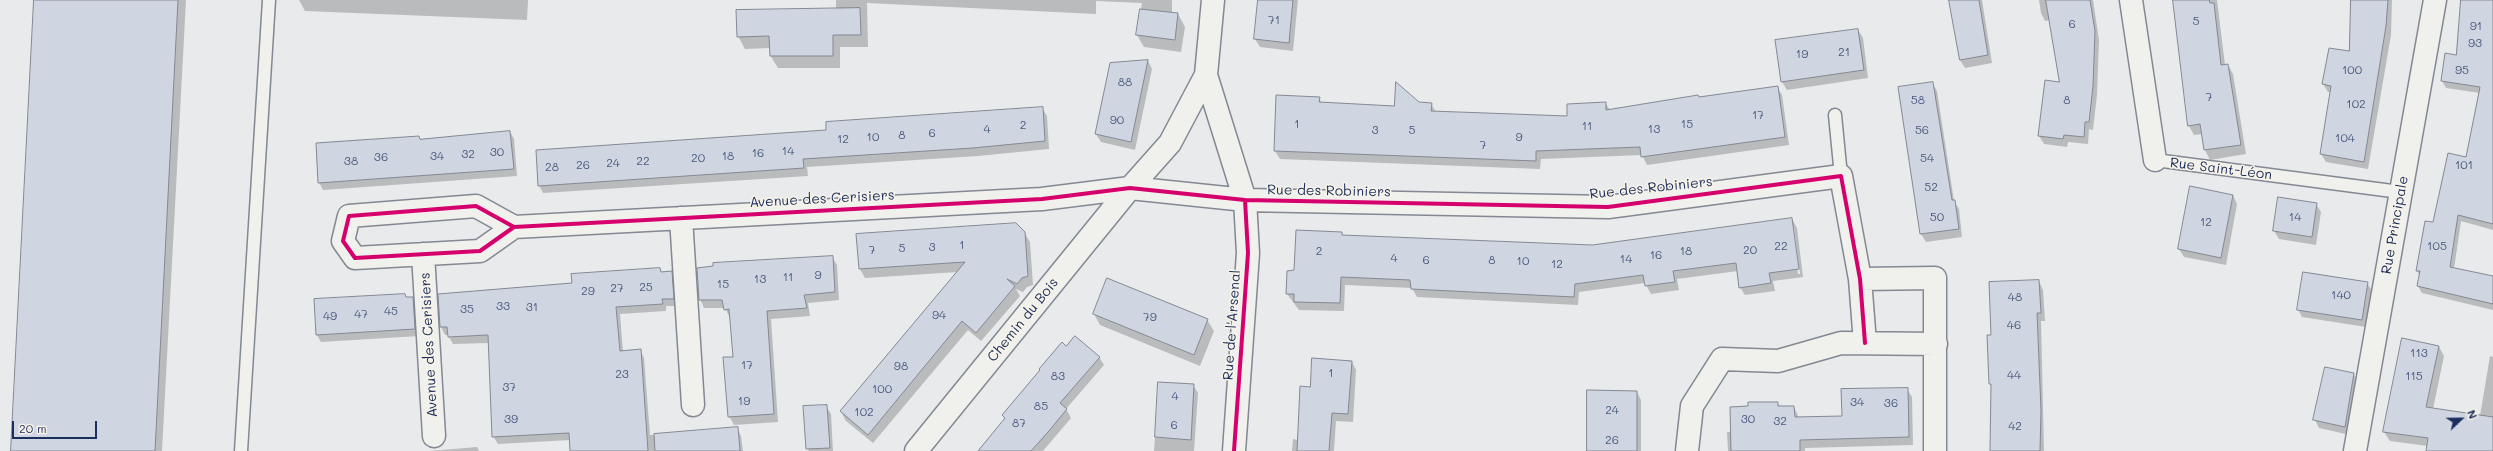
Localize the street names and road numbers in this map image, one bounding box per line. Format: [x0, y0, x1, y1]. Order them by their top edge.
street label: Rue Saint-Léon [2169, 154, 2273, 184]
street label: Rue des Robiniers [1589, 173, 1713, 203]
street label: Rue Principale [2378, 175, 2412, 275]
street label: Rue des Robiniers [1267, 182, 1391, 200]
street label: Avenue des Cerisiers [749, 187, 895, 211]
street label: Rue de l'Arsenal [1220, 269, 1244, 381]
street label: Avenue des Cerisiers [417, 272, 441, 418]
street label: Chemin du Bois [984, 275, 1062, 365]

